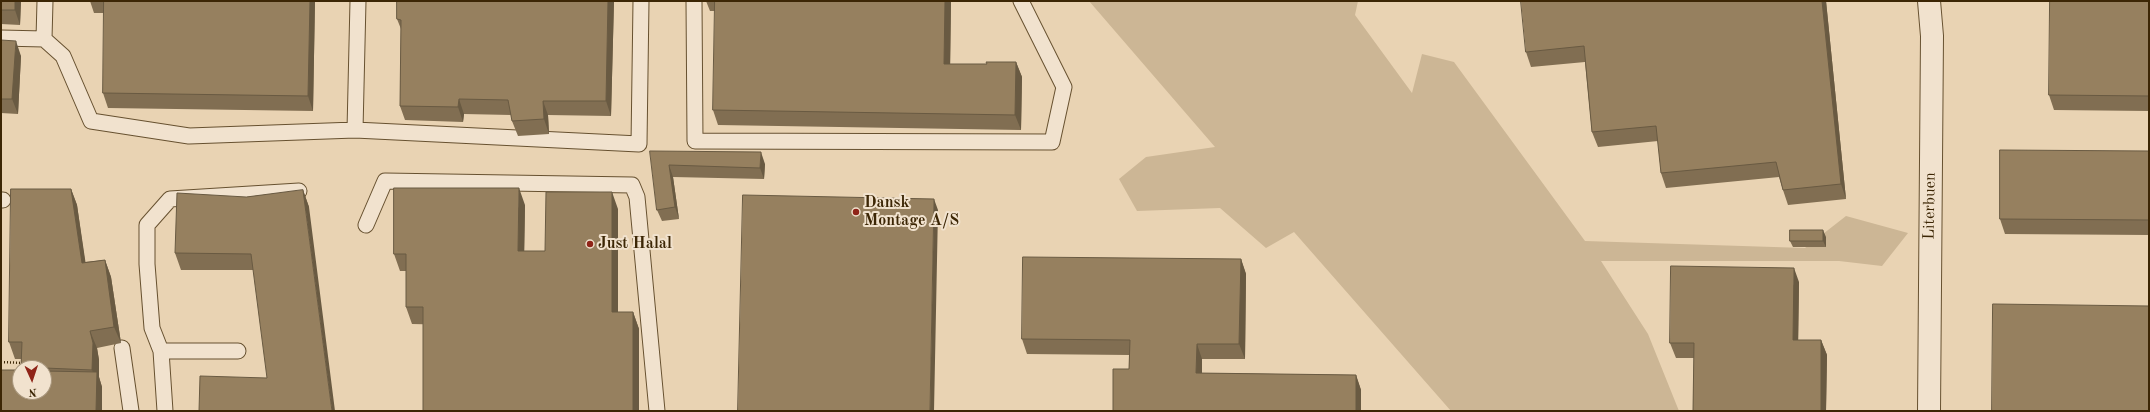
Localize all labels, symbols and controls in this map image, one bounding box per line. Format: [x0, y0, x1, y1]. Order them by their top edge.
street label: Literbuen [1920, 172, 1940, 240]
place label: Dansk Montage A/S [864, 193, 959, 231]
marker: Dansk Montage A/S [851, 207, 861, 217]
place label: Just Halal [598, 234, 672, 254]
marker: Just Halal [585, 239, 595, 249]
north arrow [12, 360, 52, 400]
text: N [28, 386, 37, 397]

